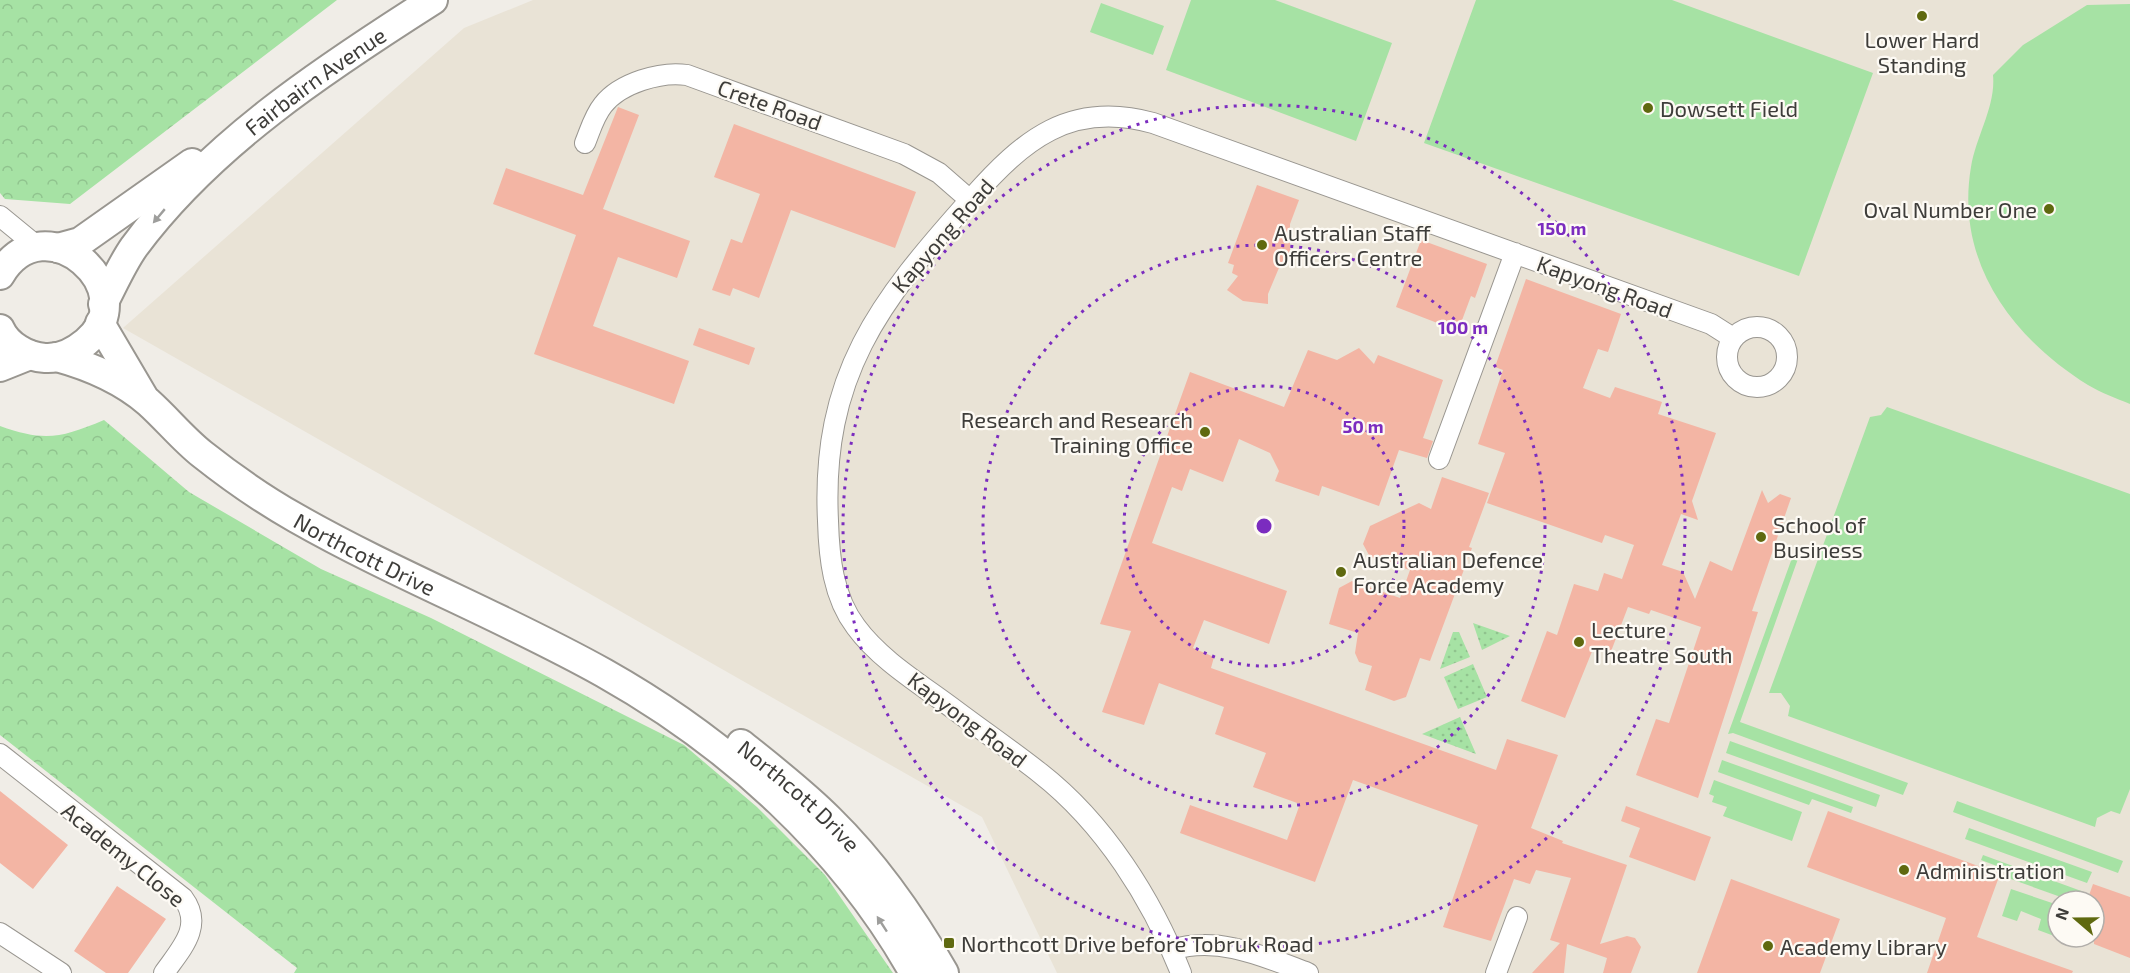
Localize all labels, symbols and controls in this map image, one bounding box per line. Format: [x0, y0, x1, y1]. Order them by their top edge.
marker: Lower Hard Standing [1915, 9, 1929, 23]
street label: Fairbairn Avenue [239, 21, 390, 140]
place label: Lower Hard Standing [1865, 26, 1979, 77]
street label: Crete Road [714, 73, 826, 135]
place label: Dowsett Field [1660, 95, 1798, 121]
marker: Dowsett Field [1641, 101, 1655, 115]
street label: Kapyong Road [885, 173, 999, 297]
place label: Oval Number One [1864, 196, 2037, 222]
marker: Oval Number One [2042, 202, 2056, 216]
one-way arrow [153, 208, 166, 224]
text: 150 m [1538, 217, 1586, 239]
place label: Australian Staff Officers Centre [1274, 219, 1431, 270]
marker: Australian Staff Officers Centre [1255, 238, 1269, 252]
street label: Kapyong Road [1534, 249, 1676, 323]
text: 100 m [1438, 316, 1488, 338]
place label: Research and Research Training Office [961, 406, 1193, 457]
text: 50 m [1342, 415, 1384, 437]
marker: Research and Research Training Office [1198, 425, 1212, 439]
street label: Northcott Drive [290, 507, 440, 600]
place label: School of Business [1773, 511, 1866, 562]
centre of rings [1254, 516, 1274, 536]
marker: School of Business [1754, 530, 1768, 544]
place label: Australian Defence Force Academy [1353, 546, 1543, 597]
marker: Australian Defence Force Academy [1334, 565, 1348, 579]
place label: Lecture Theatre South [1591, 616, 1733, 667]
marker: Lecture Theatre South [1572, 635, 1586, 649]
street label: Kapyong Road [903, 666, 1033, 772]
street label: Northcott Drive [733, 734, 866, 857]
street label: Academy Close [57, 796, 191, 912]
place label: Administration [1916, 857, 2065, 883]
marker: Administration [1897, 863, 1911, 877]
north arrow [2046, 889, 2106, 949]
text: N [2051, 905, 2072, 922]
one-way arrow [877, 916, 888, 932]
place label: Northcott Drive before Tobruk Road [961, 930, 1314, 956]
place label: Academy Library [1780, 933, 1947, 959]
marker: Northcott Drive before Tobruk Road [942, 936, 956, 950]
marker: Academy Library [1761, 939, 1775, 953]

